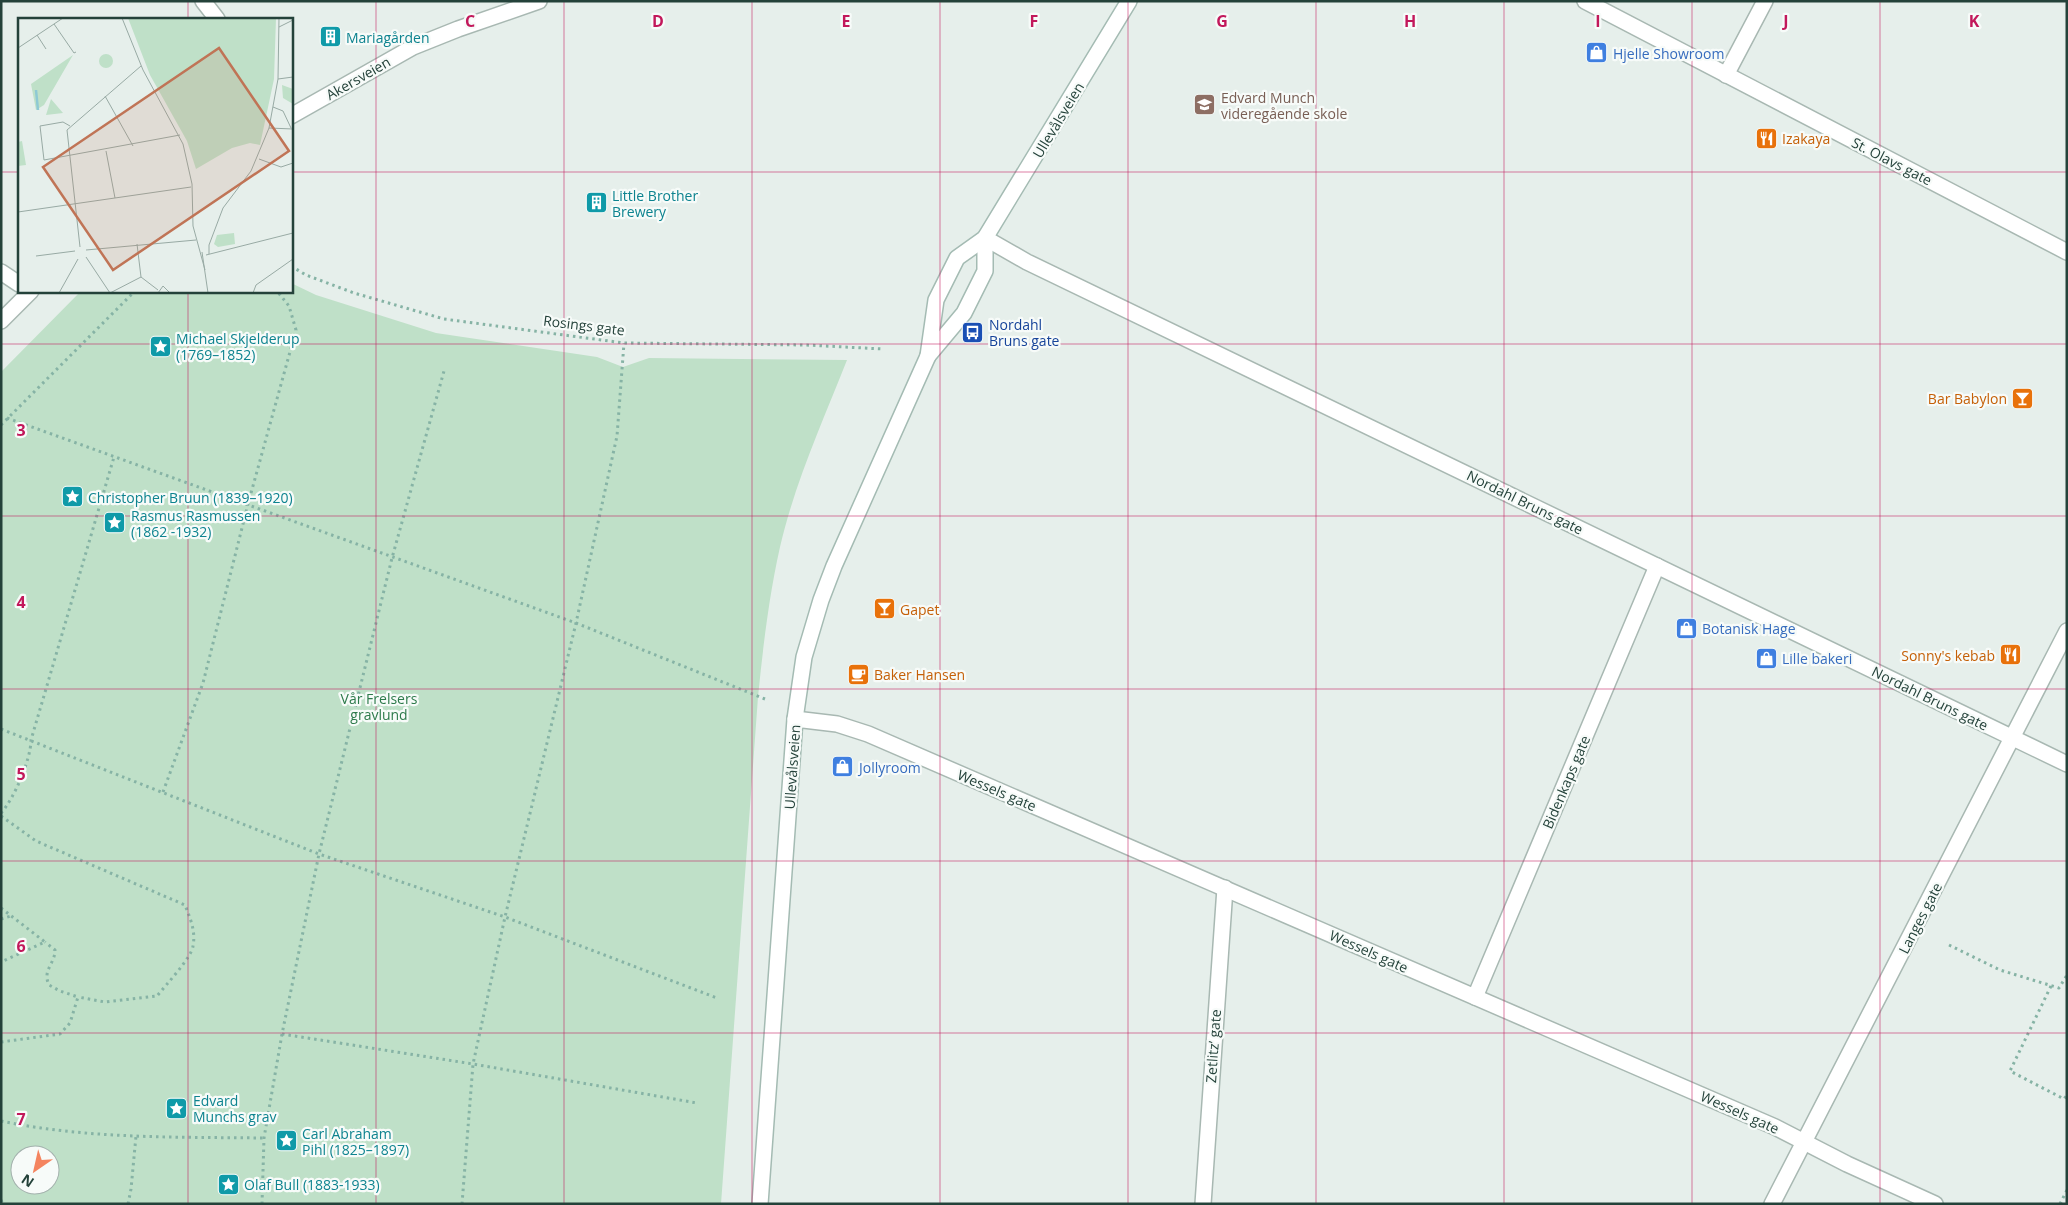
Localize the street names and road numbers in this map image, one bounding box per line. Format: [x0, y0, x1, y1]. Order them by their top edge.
street label: Akersveien [322, 52, 394, 104]
street label: Ullevålsveien [1028, 79, 1088, 161]
street label: St. Olavs gate [1849, 133, 1936, 189]
street label: Rosings gate [542, 311, 626, 339]
street label: Nordahl Bruns gate [1464, 466, 1586, 538]
street label: Nordahl Bruns gate [1869, 662, 1991, 734]
street label: Ullevålsveien [780, 724, 804, 810]
street label: Bidenkaps gate [1538, 732, 1594, 832]
street label: Wessels gate [955, 765, 1040, 815]
street label: Langes gate [1894, 879, 1946, 957]
street label: Wessels gate [1327, 925, 1411, 977]
street label: Zetlitz’ gate [1201, 1008, 1225, 1083]
street label: Wessels gate [1698, 1086, 1782, 1138]

